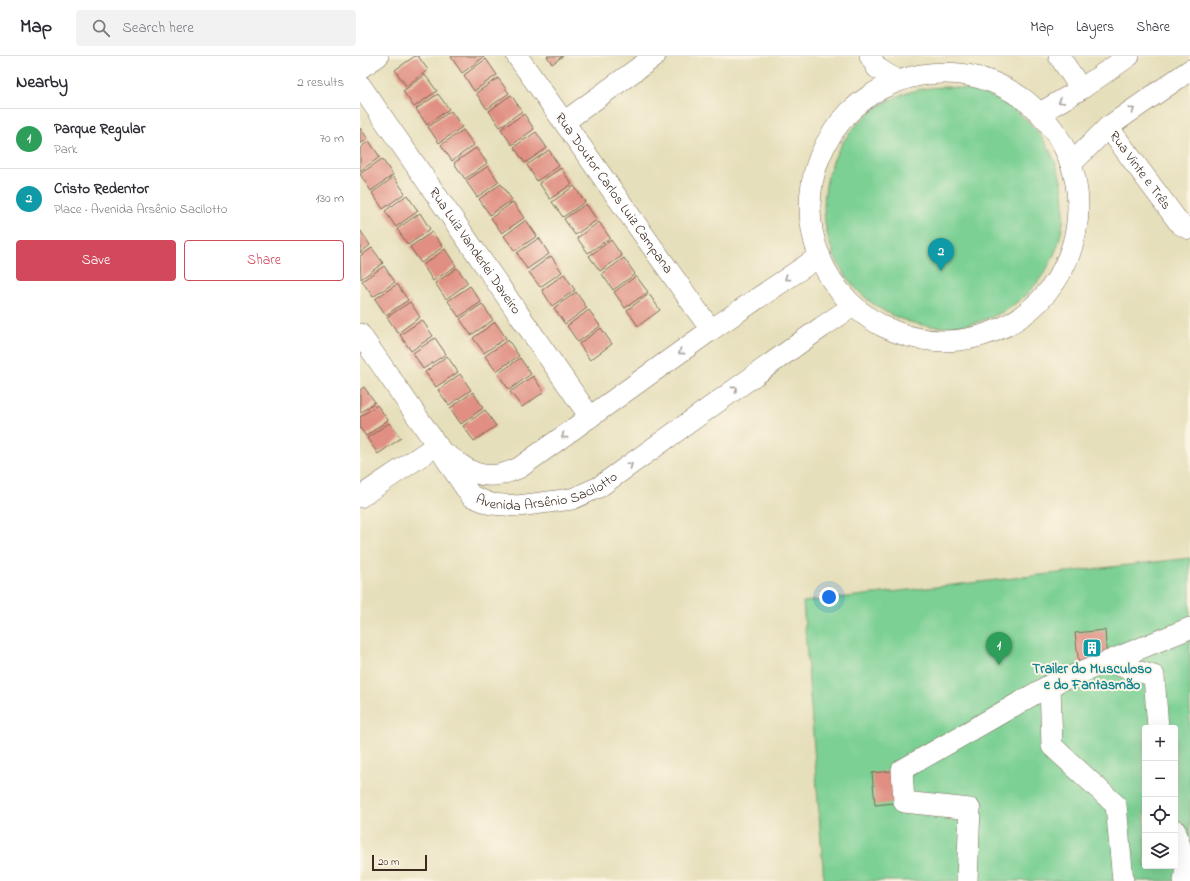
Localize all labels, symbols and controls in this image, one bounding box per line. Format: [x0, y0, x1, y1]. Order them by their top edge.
search box [76, 10, 356, 46]
text: Map [20, 14, 52, 41]
icon: search [90, 17, 112, 39]
text: Search here [122, 17, 194, 39]
text: Map [1030, 17, 1054, 38]
text: Layers [1076, 17, 1114, 38]
text: Share [1136, 17, 1170, 38]
text: Nearby [16, 70, 68, 95]
text: 2 results [297, 73, 344, 92]
one-way arrow [1058, 96, 1065, 103]
street label: Rua Doutor Carlos Luiz Campana [550, 108, 678, 278]
one-way arrow [1127, 108, 1134, 115]
text: Parque Regular [54, 118, 145, 140]
street label: Rua Vinte e Três [1104, 127, 1177, 214]
text: 1 [27, 129, 31, 148]
text: 70 m [320, 129, 344, 148]
text: Park [54, 140, 78, 159]
text: Cristo Redentor [54, 178, 149, 200]
street label: Rua Luiz Vanderlei Daveiro [424, 183, 526, 319]
text: 2 [26, 189, 32, 208]
text: 130 m [316, 189, 344, 208]
text: Place · Avenida Arsênio Sacilotto [54, 200, 228, 219]
pin: 2 [928, 238, 954, 271]
button: Save [16, 240, 176, 281]
button: Share [184, 240, 344, 281]
one-way arrow [785, 273, 792, 280]
one-way arrow [678, 347, 685, 354]
one-way arrow [731, 387, 738, 394]
one-way arrow [561, 431, 568, 438]
one-way arrow [625, 462, 632, 469]
street label: Avenida Arsênio Sacilotto [473, 466, 622, 517]
your location [819, 587, 839, 607]
pin: 1 [986, 632, 1012, 665]
building icon: Trailer do Musculoso e do Fantasmão [1081, 637, 1103, 659]
place label: Trailer do Musculoso e do Fantasmão [1032, 659, 1152, 696]
map controls [1142, 725, 1178, 869]
button: + [1142, 725, 1178, 761]
button: − [1142, 761, 1178, 797]
button: locate [1142, 797, 1178, 833]
button: layers [1142, 833, 1178, 869]
scale bar [372, 853, 427, 872]
text: 20 m [378, 854, 400, 870]

